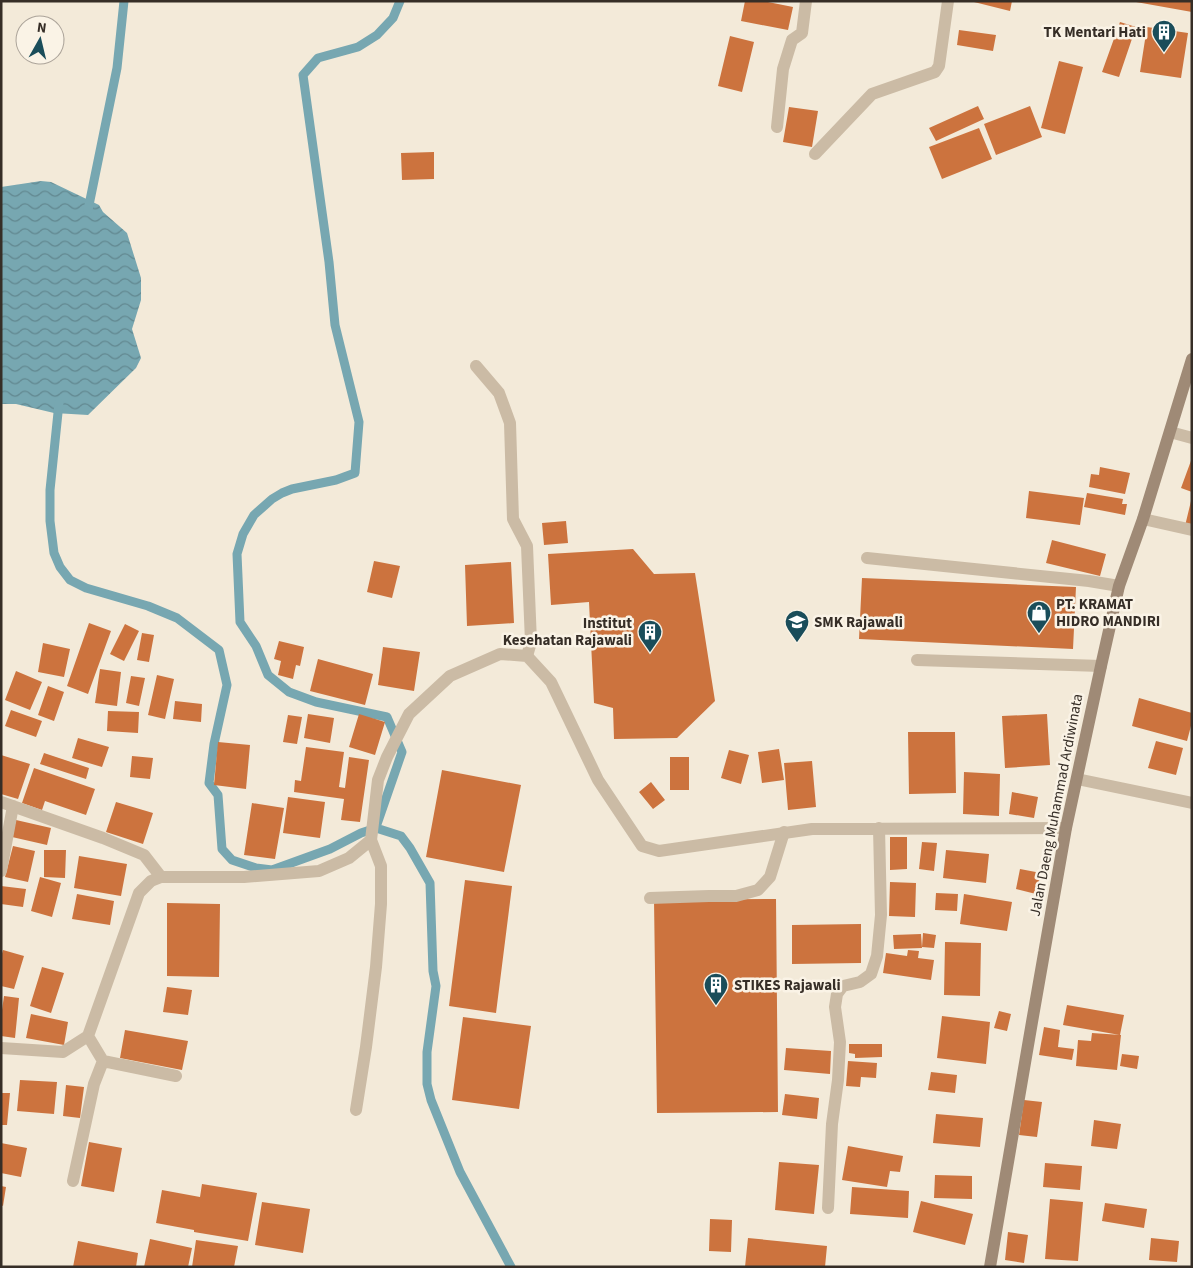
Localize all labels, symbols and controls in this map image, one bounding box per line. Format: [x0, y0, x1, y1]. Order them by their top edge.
north arrow [15, 15, 65, 65]
text: N [36, 18, 48, 39]
building icon: TK Mentari Hati [1151, 19, 1177, 53]
place label: TK Mentari Hati [1044, 22, 1146, 43]
place label: PT. KRAMAT HIDRO MANDIRI [1056, 594, 1160, 632]
shop icon: PT. KRAMAT HIDRO MANDIRI [1026, 600, 1052, 634]
school or university icon: SMK Rajawali [784, 609, 810, 643]
place label: SMK Rajawali [814, 612, 903, 633]
place label: Institut Kesehatan Rajawali [503, 613, 632, 651]
building icon: Institut Kesehatan Rajawali [637, 619, 663, 653]
street label: Jalan Daeng Muhammad Ardiwinata [1025, 692, 1088, 918]
building icon: STIKES Rajawali [703, 972, 729, 1006]
place label: STIKES Rajawali [734, 975, 841, 996]

